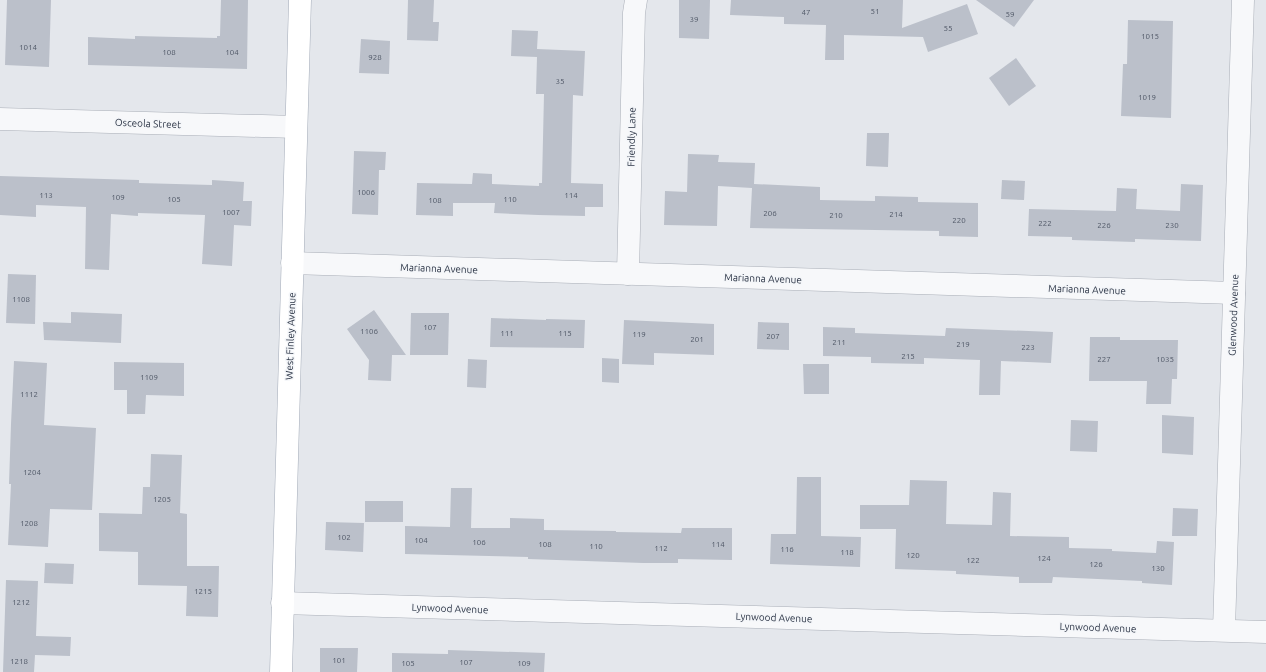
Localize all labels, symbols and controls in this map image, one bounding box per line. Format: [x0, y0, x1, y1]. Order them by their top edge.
house number: 51 [870, 7, 880, 16]
house number: 47 [801, 8, 811, 17]
house number: 59 [1005, 10, 1015, 19]
house number: 39 [689, 15, 699, 24]
house number: 55 [943, 24, 953, 33]
house number: 1015 [1141, 32, 1159, 41]
house number: 1014 [19, 43, 38, 52]
house number: 108 [162, 48, 176, 57]
house number: 104 [225, 48, 239, 57]
house number: 928 [368, 53, 382, 62]
house number: 35 [555, 77, 565, 86]
house number: 1019 [1138, 93, 1156, 102]
street label: Friendly Lane [625, 107, 638, 167]
street label: Osceola Street [115, 117, 181, 130]
house number: 1006 [357, 188, 376, 197]
house number: 113 [39, 191, 53, 200]
house number: 114 [564, 191, 578, 200]
house number: 109 [111, 193, 125, 202]
house number: 105 [167, 195, 181, 204]
house number: 110 [503, 195, 517, 204]
house number: 108 [428, 196, 442, 205]
house number: 1007 [222, 208, 240, 217]
house number: 206 [763, 209, 777, 218]
house number: 214 [889, 210, 903, 219]
house number: 210 [829, 211, 843, 220]
house number: 220 [952, 216, 966, 225]
house number: 222 [1038, 219, 1052, 228]
house number: 226 [1097, 221, 1111, 230]
house number: 230 [1165, 221, 1179, 230]
street label: Marianna Avenue [400, 262, 478, 275]
street label: Marianna Avenue [724, 272, 802, 285]
street label: Glenwood Avenue [1227, 274, 1240, 356]
street label: Marianna Avenue [1048, 283, 1126, 296]
street label: West Finley Avenue [283, 292, 298, 380]
house number: 1108 [12, 295, 31, 304]
house number: 107 [423, 323, 437, 332]
house number: 1106 [360, 327, 379, 336]
house number: 111 [500, 329, 514, 338]
house number: 115 [558, 329, 572, 338]
house number: 119 [632, 330, 646, 339]
house number: 207 [766, 332, 780, 341]
house number: 201 [690, 335, 704, 344]
house number: 211 [832, 338, 846, 347]
house number: 219 [956, 340, 970, 349]
house number: 223 [1021, 343, 1035, 352]
house number: 215 [901, 352, 915, 361]
house number: 227 [1097, 355, 1111, 364]
house number: 1035 [1156, 355, 1174, 364]
house number: 1109 [140, 373, 158, 382]
house number: 1112 [20, 390, 38, 399]
house number: 1204 [23, 468, 42, 477]
house number: 1205 [153, 495, 171, 504]
house number: 1208 [20, 519, 39, 528]
house number: 102 [337, 533, 351, 542]
house number: 104 [414, 536, 428, 545]
house number: 106 [472, 538, 486, 547]
house number: 108 [538, 540, 552, 549]
house number: 114 [711, 540, 725, 549]
house number: 110 [589, 542, 603, 551]
house number: 112 [654, 544, 668, 553]
house number: 116 [780, 545, 794, 554]
house number: 118 [840, 548, 854, 557]
house number: 120 [906, 551, 920, 560]
house number: 124 [1037, 554, 1051, 563]
house number: 122 [966, 556, 980, 565]
house number: 126 [1089, 560, 1103, 569]
house number: 130 [1151, 564, 1165, 573]
house number: 1215 [194, 587, 212, 596]
house number: 1212 [12, 598, 30, 607]
street label: Lynwood Avenue [411, 602, 489, 615]
street label: Lynwood Avenue [735, 611, 813, 624]
street label: Lynwood Avenue [1059, 621, 1137, 634]
house number: 101 [332, 656, 346, 665]
house number: 1218 [10, 657, 29, 666]
house number: 107 [459, 658, 473, 667]
house number: 105 [401, 659, 415, 668]
house number: 109 [517, 659, 531, 668]

